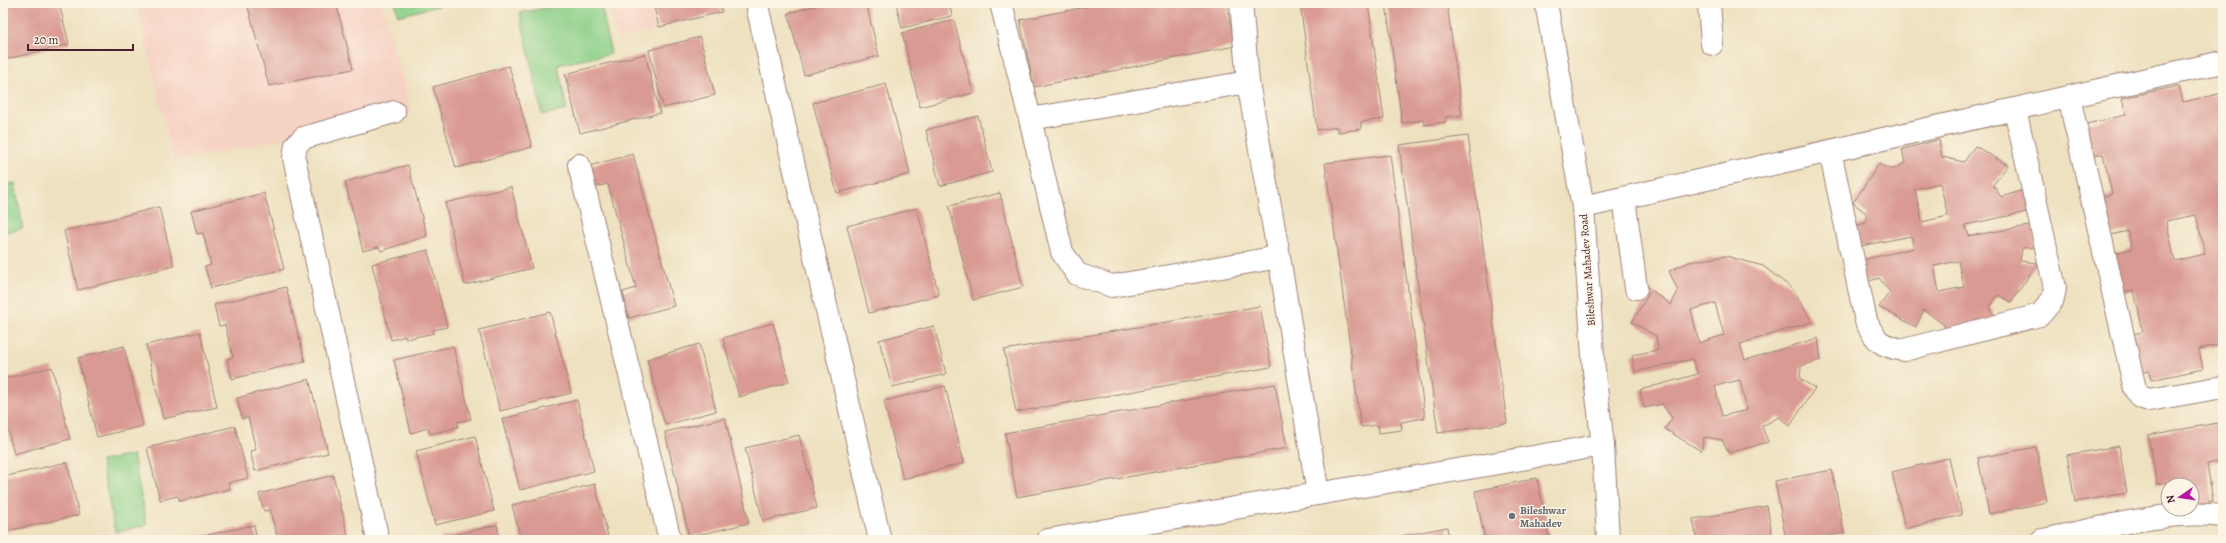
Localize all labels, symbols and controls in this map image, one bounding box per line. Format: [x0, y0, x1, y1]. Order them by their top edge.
scale bar [28, 26, 133, 52]
text: 20 m [34, 32, 58, 48]
street label: Bileshwar Mahadev Road [1576, 213, 1599, 327]
north arrow [2160, 477, 2200, 517]
text: N [2163, 494, 2179, 505]
place label: Bileshwar Mahadev [1520, 503, 1567, 531]
marker: Bileshwar Mahadev [1507, 511, 1517, 521]

